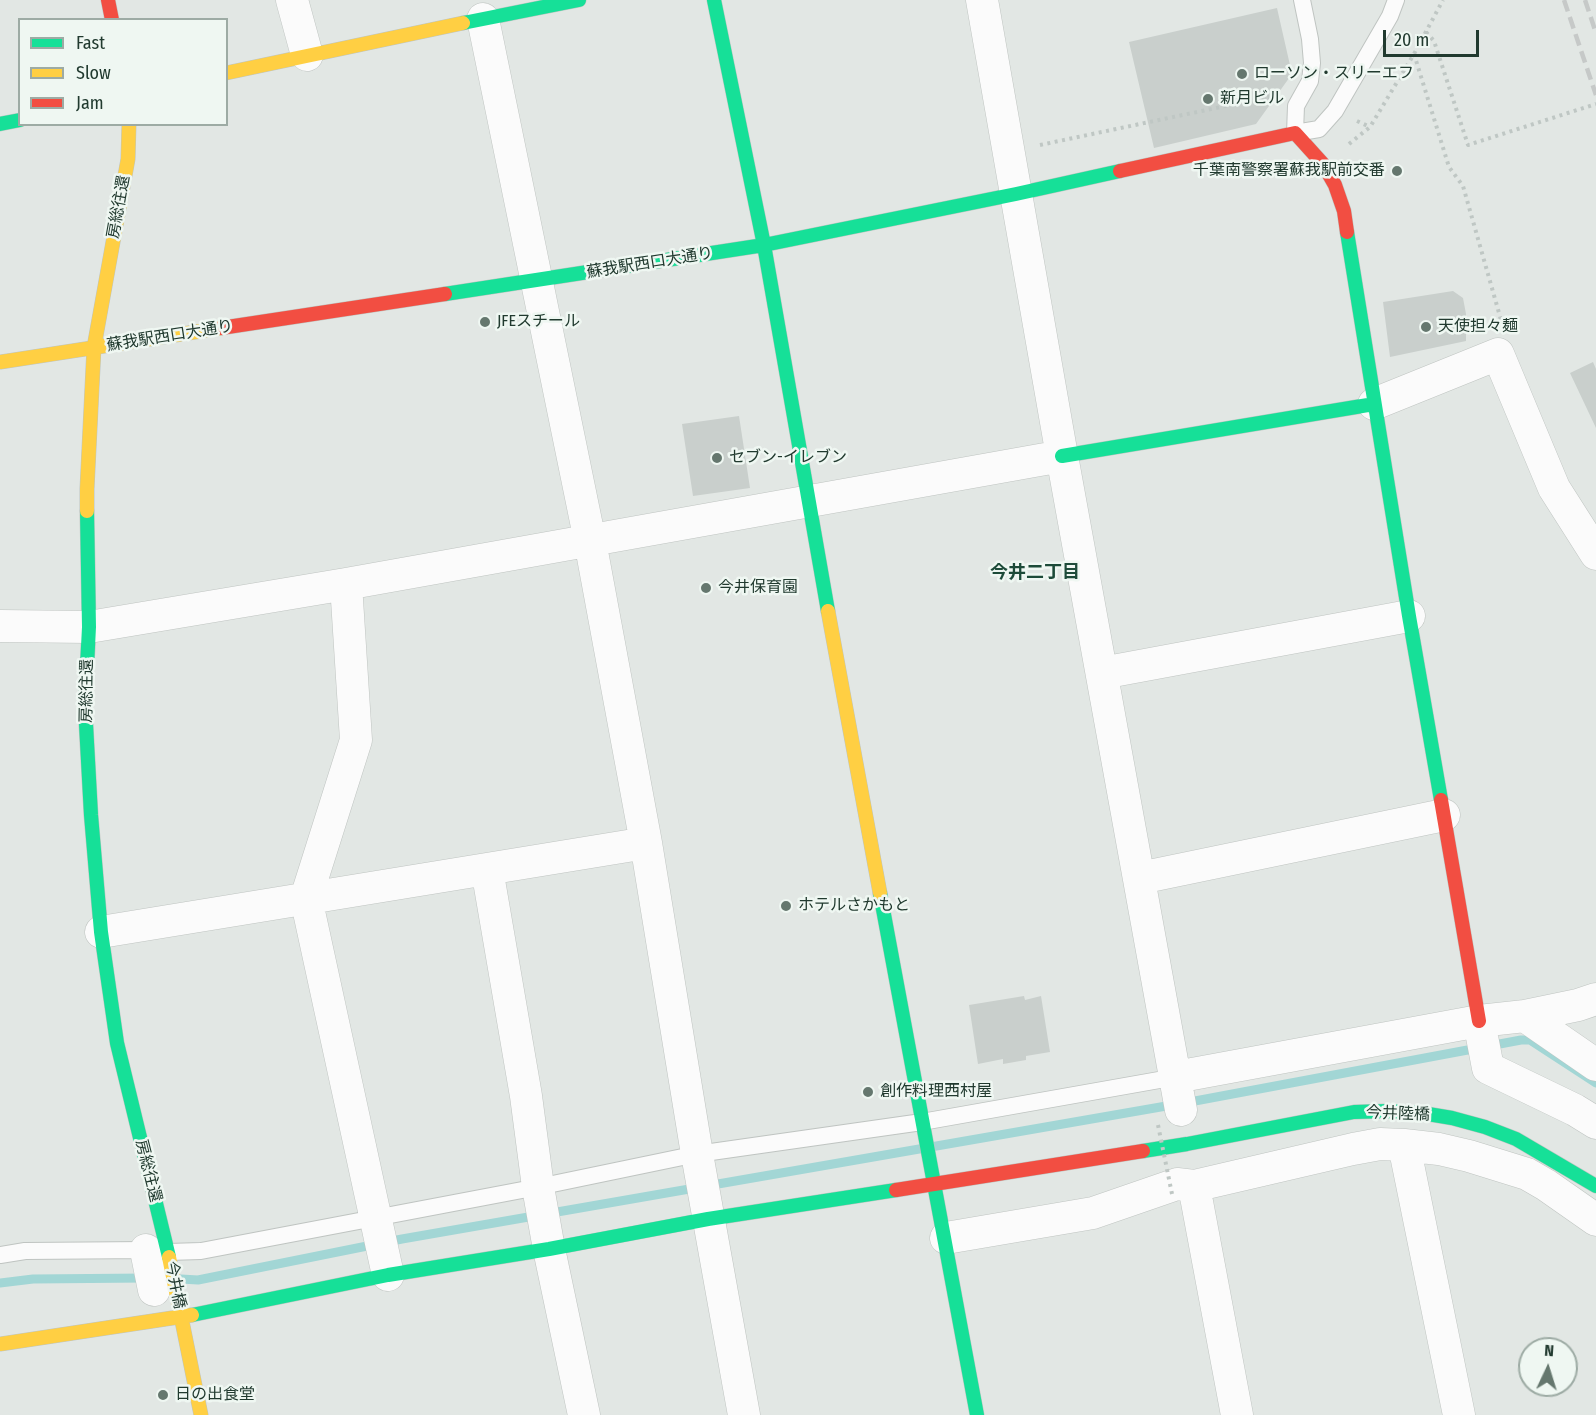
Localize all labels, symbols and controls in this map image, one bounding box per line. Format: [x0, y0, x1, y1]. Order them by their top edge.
legend [18, 18, 228, 126]
scale bar [1386, 18, 1482, 56]
text: 20 m [1394, 29, 1429, 51]
text: Fast [76, 32, 105, 54]
text: Slow [76, 62, 111, 84]
place label: ローソン・スリーエフ [1254, 64, 1414, 84]
marker: ローソン・スリーエフ [1235, 67, 1249, 81]
place label: 新月ビル [1220, 89, 1284, 109]
text: Jam [76, 92, 104, 114]
marker: 新月ビル [1201, 92, 1215, 106]
place label: 千葉南警察署蘇我駅前交番 [1193, 161, 1385, 181]
marker: 千葉南警察署蘇我駅前交番 [1390, 164, 1404, 178]
street label: 房総往還 [104, 174, 134, 240]
street label: 蘇我駅西口大通り [585, 244, 715, 282]
place label: JFEスチール [497, 312, 580, 332]
marker: JFEスチール [478, 315, 492, 329]
street label: 蘇我駅西口大通り [105, 317, 235, 355]
place label: 天使担々麺 [1438, 317, 1518, 337]
marker: 天使担々麺 [1419, 320, 1433, 334]
place label: セブン-イレブン [729, 448, 847, 468]
marker: セブン-イレブン [710, 451, 724, 465]
district label: 今井二丁目 [990, 562, 1080, 584]
place label: 今井保育園 [718, 578, 798, 598]
marker: 今井保育園 [699, 581, 713, 595]
street label: 房総往還 [77, 659, 97, 723]
place label: ホテルさかもと [798, 896, 910, 916]
marker: ホテルさかもと [779, 899, 793, 913]
place label: 創作料理西村屋 [880, 1082, 992, 1102]
marker: 創作料理西村屋 [861, 1085, 875, 1099]
street label: 今井陸橋 [1366, 1103, 1430, 1125]
street label: 房総往還 [131, 1138, 165, 1204]
street label: 今井橋 [161, 1260, 189, 1310]
north arrow [1518, 1337, 1578, 1397]
text: N [1544, 1341, 1555, 1360]
place label: 日の出食堂 [175, 1385, 255, 1405]
marker: 日の出食堂 [156, 1388, 170, 1402]

